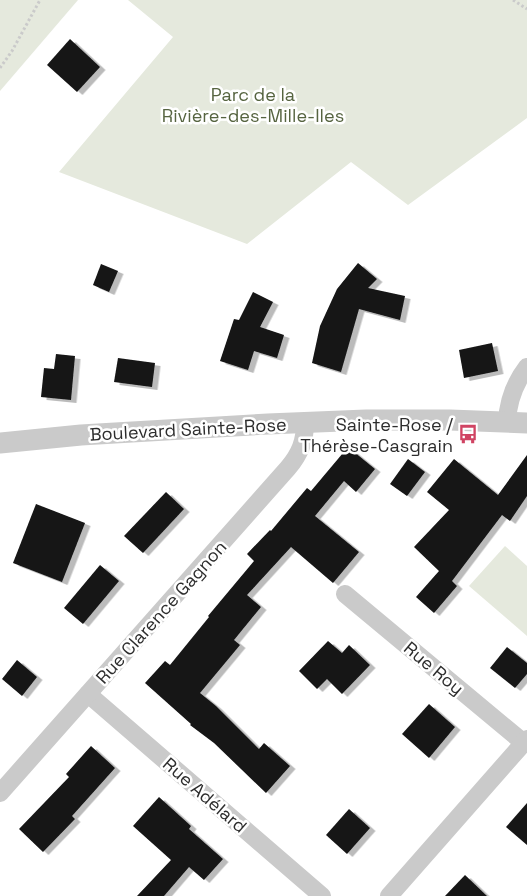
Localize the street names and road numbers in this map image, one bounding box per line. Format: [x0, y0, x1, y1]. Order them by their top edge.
street label: Boulevard Sainte-Rose [89, 412, 287, 446]
street label: Rue Clarence Gagnon [91, 536, 231, 688]
street label: Rue Roy [399, 636, 469, 700]
street label: Rue Adélard [158, 752, 252, 838]

